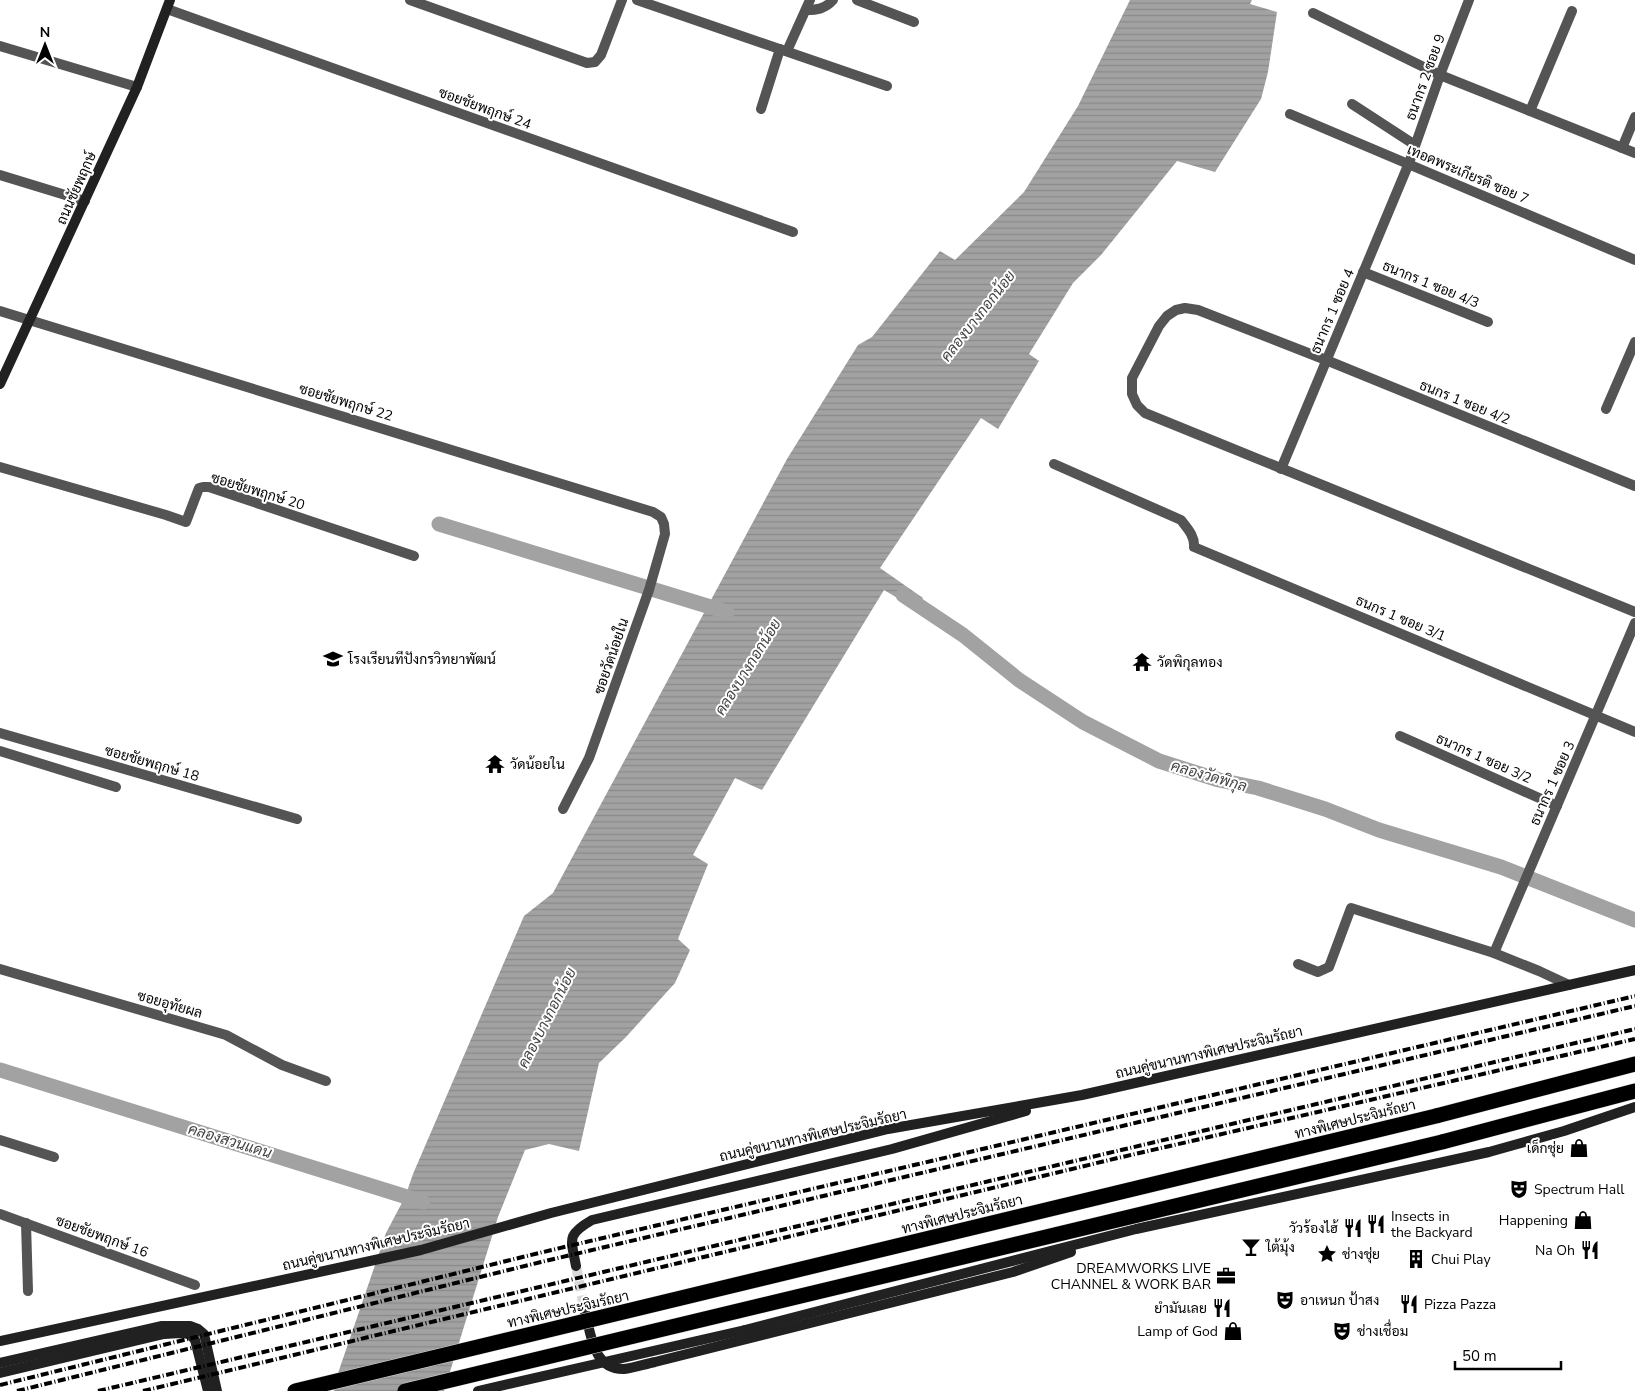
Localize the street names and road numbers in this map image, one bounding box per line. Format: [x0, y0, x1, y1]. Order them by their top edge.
street label: ธนากร 2 ซอย 9 [1401, 31, 1450, 123]
street label: ซอยชัยพฤกษ์ 24 [436, 83, 534, 134]
street label: เทอดพระเกียรติ ซอย 7 [1404, 140, 1532, 209]
street label: ถนนชัยพฤกษ์ [52, 148, 101, 228]
street label: ธนากร 1 ซอย 4/3 [1380, 256, 1482, 313]
street label: ธนากร 1 ซอย 4 [1306, 266, 1359, 357]
street label: ธนกร 1 ซอย 4/2 [1417, 376, 1513, 429]
street label: ซอยชัยพฤกษ์ 22 [296, 379, 395, 426]
street label: ซอยชัยพฤกษ์ 20 [208, 468, 307, 515]
street label: ธนกร 1 ซอย 3/1 [1353, 591, 1449, 646]
street label: ซอยวัดน้อยใน [590, 615, 633, 697]
street label: ธนากร 1 ซอย 3/2 [1433, 729, 1535, 788]
street label: ธนากร 1 ซอย 3 [1525, 738, 1580, 828]
street label: ซอยชัยพฤกษ์ 18 [102, 741, 201, 786]
street label: ซอยอุทัยผล [135, 986, 205, 1023]
street label: ถนนคู่ขนานทางพิเศษประจิมรัถยา [1114, 1022, 1305, 1083]
street label: ทางพิเศษประจิมรัถยา [1293, 1095, 1418, 1144]
street label: ถนนคู่ขนานทางพิเศษประจิมรัถยา [718, 1105, 909, 1166]
street label: ทางพิเศษประจิมรัถยา [900, 1190, 1025, 1239]
street label: ซอยชัยพฤกษ์ 16 [53, 1211, 151, 1262]
street label: ถนนคู่ขนานทางพิเศษประจิมรัถยา [281, 1214, 472, 1275]
street label: ทางพิเศษประจิมรัถยา [505, 1286, 631, 1333]

